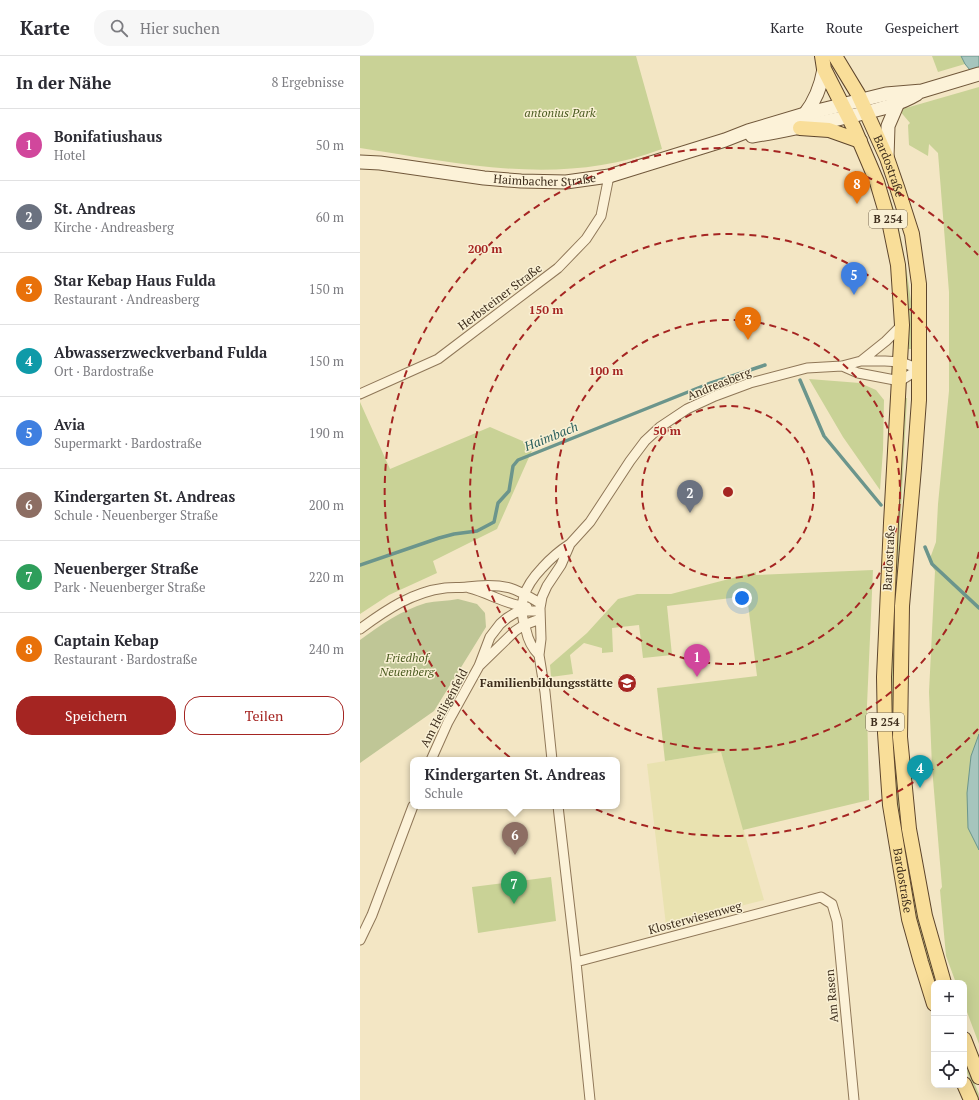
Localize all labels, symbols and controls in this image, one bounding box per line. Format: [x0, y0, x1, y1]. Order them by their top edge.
search box [94, 10, 374, 46]
text: Karte [20, 15, 70, 40]
icon: search [108, 17, 130, 39]
text: Hier suchen [140, 18, 220, 38]
text: Karte [770, 18, 804, 37]
text: Route [826, 18, 863, 37]
text: Gespeichert [885, 18, 959, 37]
text: In der Nähe [16, 71, 111, 94]
text: 8 Ergebnisse [271, 73, 344, 91]
park label: antonius Park [524, 105, 596, 120]
text: Bonifatiushaus [54, 126, 162, 146]
street label: Bardostraße [871, 132, 908, 199]
text: 1 [25, 136, 33, 154]
text: 50 m [316, 136, 344, 154]
text: Hotel [54, 146, 86, 164]
street label: Haimbacher Straße [493, 170, 597, 189]
pin: 8 [844, 171, 870, 204]
text: St. Andreas [54, 198, 135, 218]
text: 2 [25, 208, 33, 226]
text: 60 m [316, 208, 344, 226]
road number: B 254 [869, 210, 907, 228]
text: Kirche · Andreasberg [54, 218, 174, 236]
text: 200 m [468, 241, 502, 256]
street label: Herbsteiner Straße [455, 260, 545, 333]
pin: 5 [841, 262, 867, 295]
text: Star Kebap Haus Fulda [54, 270, 216, 290]
text: 3 [25, 280, 33, 298]
text: 150 m [309, 280, 344, 298]
text: Restaurant · Andreasberg [54, 290, 199, 308]
text: 150 m [529, 302, 563, 317]
pin: 3 [735, 307, 761, 340]
text: Abwasserzweckverband Fulda [54, 342, 267, 362]
text: 4 [25, 352, 33, 370]
text: 150 m [309, 352, 344, 370]
text: Ort · Bardostraße [54, 362, 154, 380]
text: 100 m [589, 363, 623, 378]
street label: Andreasberg [685, 364, 753, 403]
text: Avia [54, 414, 85, 434]
water label: Haimbach [520, 417, 581, 455]
text: 50 m [653, 423, 681, 438]
text: 5 [25, 424, 33, 442]
text: 190 m [309, 424, 344, 442]
text: Supermarkt · Bardostraße [54, 434, 202, 452]
pin: 2 [677, 480, 703, 513]
centre of rings [721, 485, 735, 499]
text: Kindergarten St. Andreas [54, 486, 235, 506]
text: 6 [25, 496, 33, 514]
text: 200 m [309, 496, 344, 514]
text: Schule · Neuenberger Straße [54, 506, 218, 524]
street label: Bardostraße [879, 525, 898, 591]
text: Neuenberger Straße [54, 558, 199, 578]
text: 7 [25, 568, 33, 586]
text: 220 m [309, 568, 344, 586]
text: Park · Neuenberger Straße [54, 578, 206, 596]
your location [732, 588, 752, 608]
text: Captain Kebap [54, 630, 159, 650]
text: 8 [25, 640, 33, 658]
text: 240 m [309, 640, 344, 658]
pin: 1 [684, 644, 710, 677]
text: Restaurant · Bardostraße [54, 650, 197, 668]
park label: Friedhof Neuenberg [379, 650, 436, 679]
street label: Am Heiligenfeld [417, 666, 471, 750]
school or university icon: Familienbildungsstätte [616, 672, 638, 694]
place label: Familienbildungsstätte [480, 675, 614, 690]
button: Speichern [16, 696, 176, 735]
button: Teilen [184, 696, 344, 735]
road number: B 254 [866, 713, 904, 731]
pin: 4 [907, 755, 933, 788]
popup [410, 757, 620, 809]
text: Kindergarten St. Andreas [424, 764, 606, 784]
text: Schule [424, 784, 463, 802]
pin: 6 [502, 822, 528, 855]
street label: Bardostraße [890, 847, 916, 914]
pin: 7 [501, 871, 527, 904]
street label: Klosterwiesenweg [647, 898, 744, 937]
street label: Am Rasen [822, 969, 841, 1023]
map controls [931, 980, 967, 1088]
button: + [931, 980, 967, 1016]
button: − [931, 1016, 967, 1052]
button: locate [931, 1052, 967, 1088]

